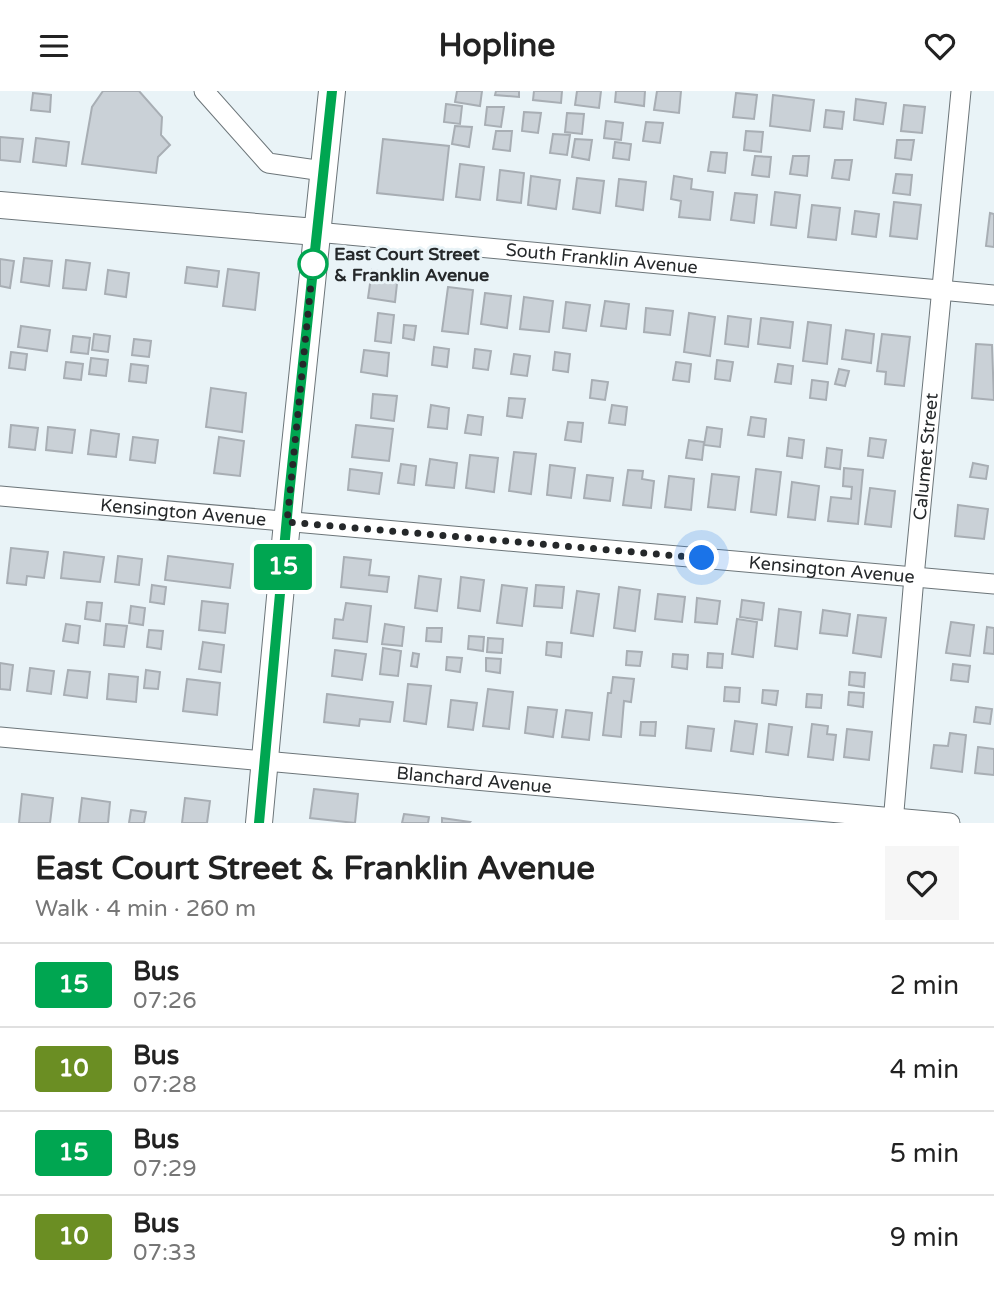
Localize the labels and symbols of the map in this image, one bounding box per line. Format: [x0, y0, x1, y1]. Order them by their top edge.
street label: South Franklin Avenue [505, 239, 699, 278]
place label: East Court Street & Franklin Avenue [334, 243, 489, 286]
marker: East Court Street & Franklin Avenue [298, 249, 328, 279]
street label: Calumet Street [909, 392, 943, 521]
street label: Kensington Avenue [99, 494, 267, 531]
your location [684, 540, 719, 575]
line badge: 15 [252, 544, 314, 590]
street label: Kensington Avenue [748, 551, 916, 588]
street label: Blanchard Avenue [395, 762, 553, 798]

